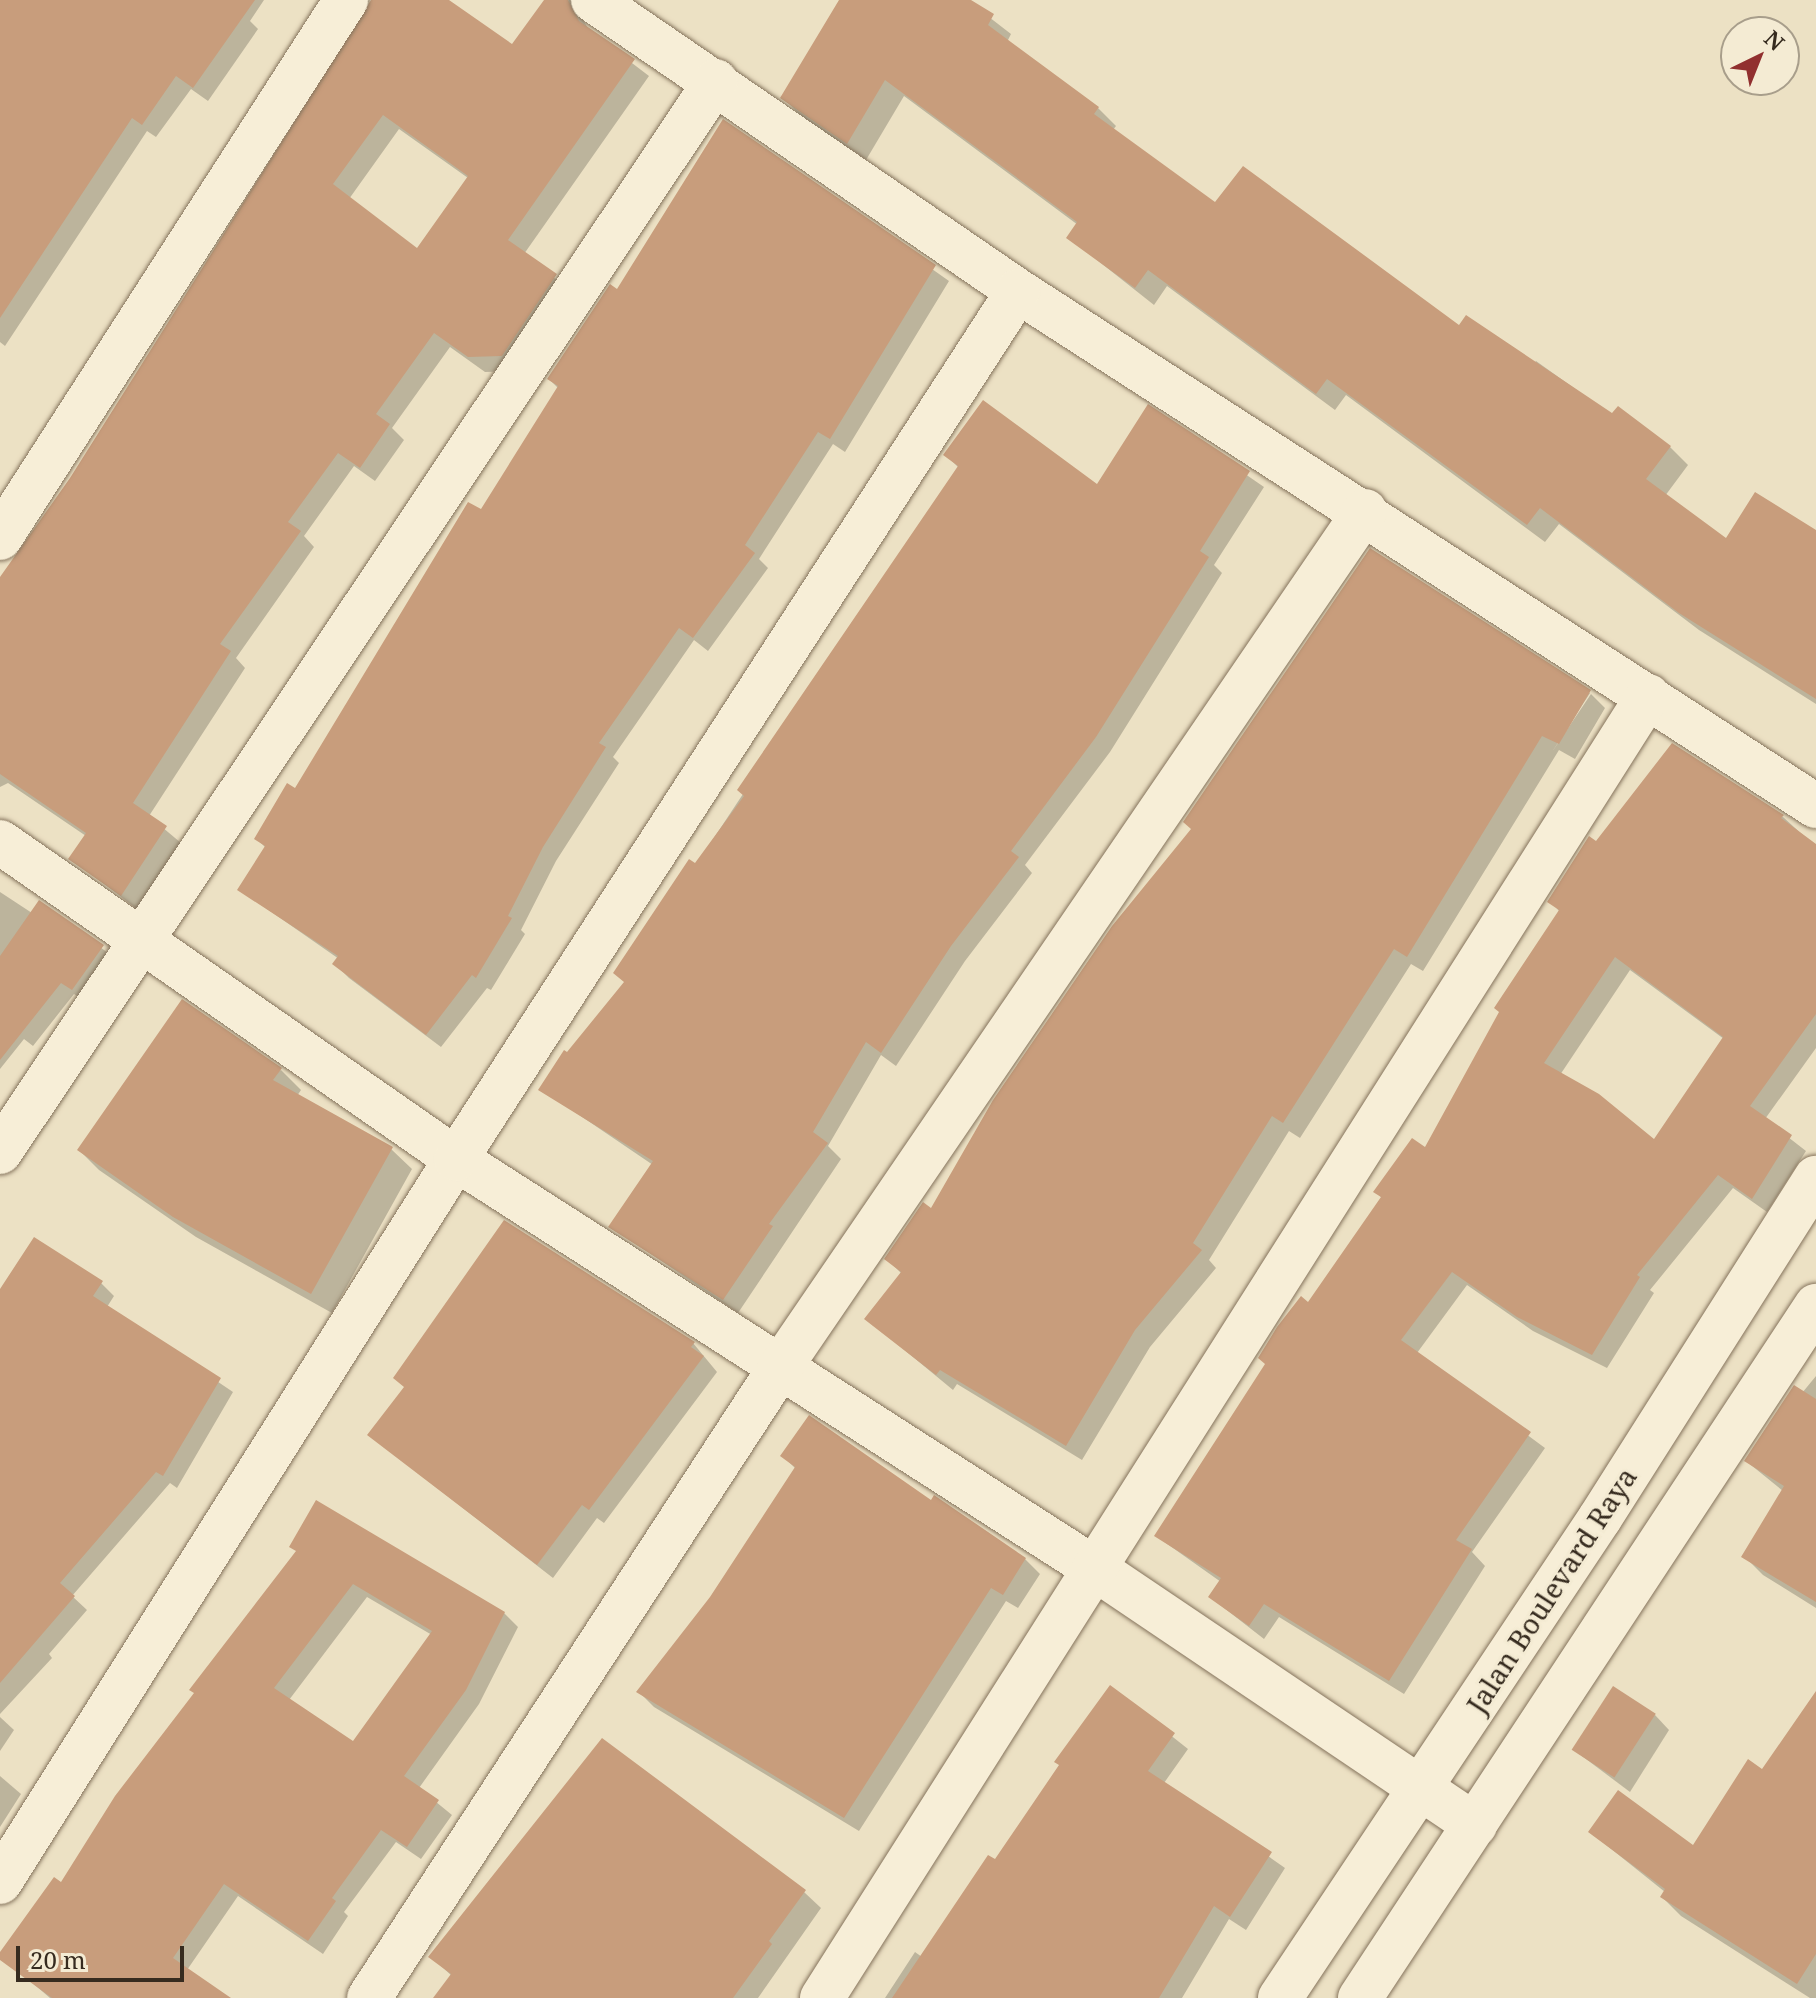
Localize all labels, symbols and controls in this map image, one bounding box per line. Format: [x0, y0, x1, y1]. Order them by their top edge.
north arrow [1720, 16, 1800, 96]
text: N [1758, 23, 1792, 57]
street label: Jalan Boulevard Raya [1459, 1461, 1643, 1719]
scale bar [20, 1930, 188, 1980]
text: 20 m [30, 1943, 86, 1976]

